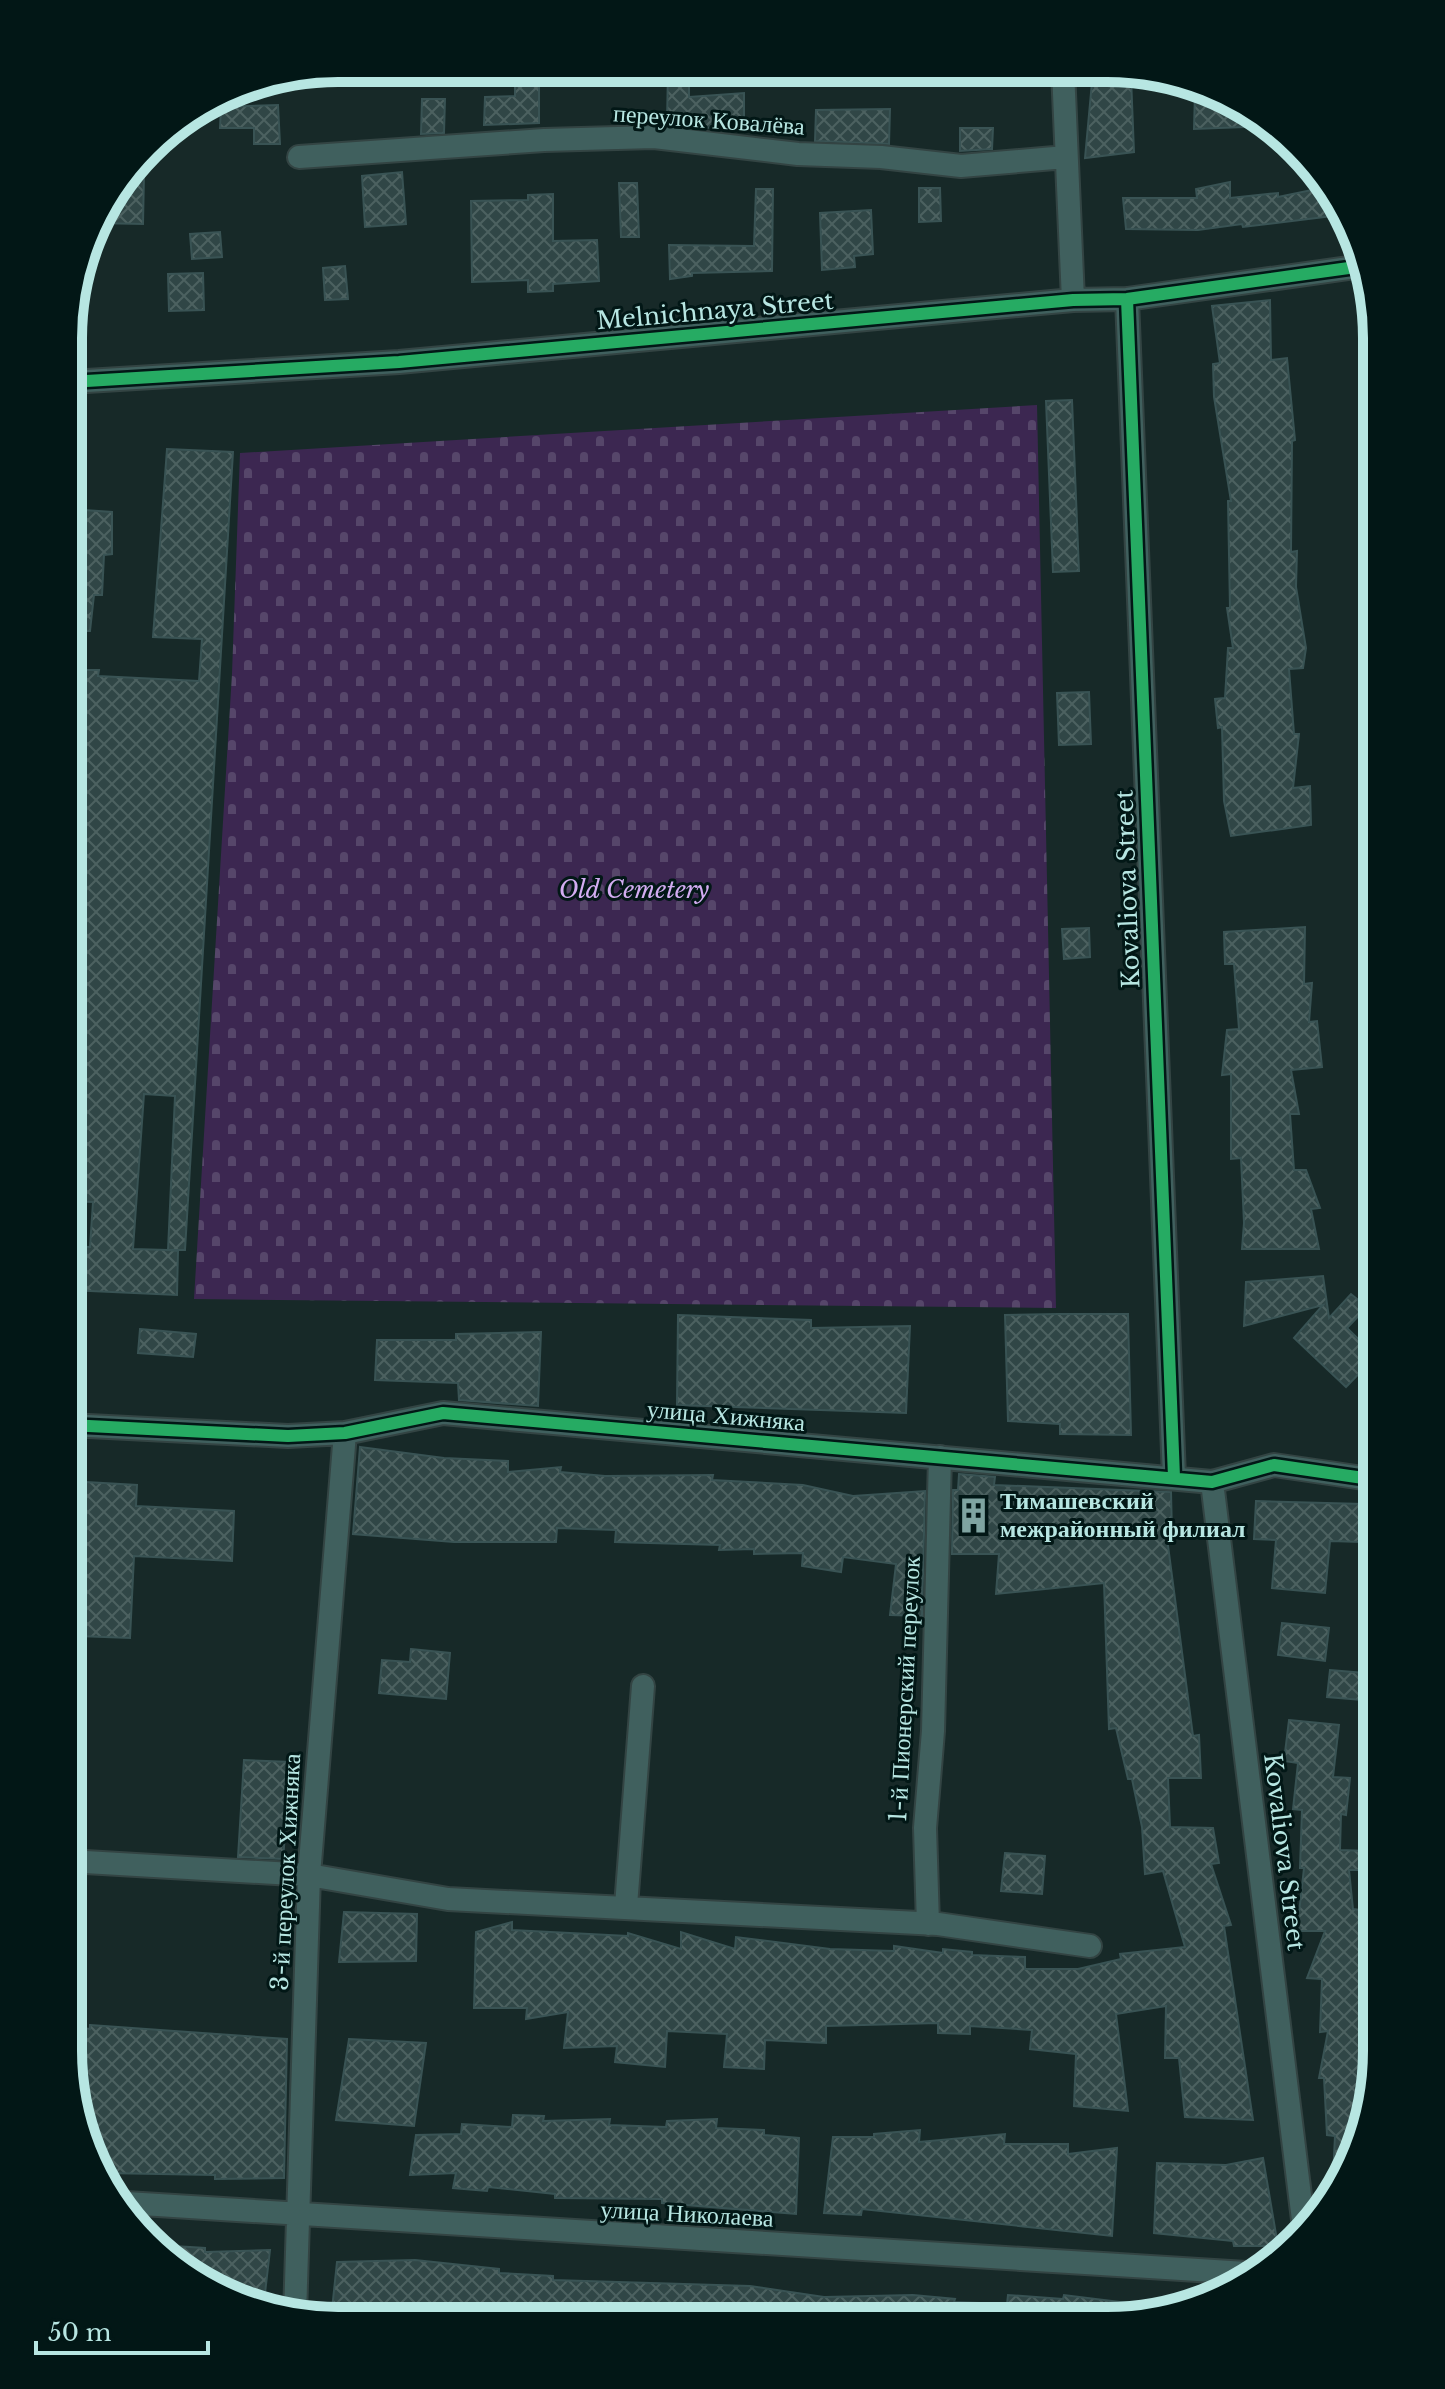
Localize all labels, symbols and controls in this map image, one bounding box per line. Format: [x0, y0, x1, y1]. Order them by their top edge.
street label: переулок Ковалёва [612, 98, 806, 141]
street label: Melnichnaya Street [595, 286, 835, 335]
street label: Kovaliova Street [1110, 789, 1145, 989]
park label: Old Cemetery [559, 875, 710, 904]
street label: улица Хижняка [646, 1394, 807, 1437]
place label: Тимашевский межрайонный филиал [1000, 1486, 1246, 1543]
building icon: Тимашевский межрайонный филиал [955, 1496, 993, 1534]
street label: 1-й Пионерский переулок [883, 1555, 926, 1823]
street label: 3-й переулок Хижняка [265, 1752, 306, 1991]
street label: Kovaliova Street [1258, 1752, 1311, 1952]
street label: улица Николаева [600, 2194, 775, 2233]
scale bar [36, 2305, 208, 2355]
text: 50 m [48, 2318, 112, 2347]

